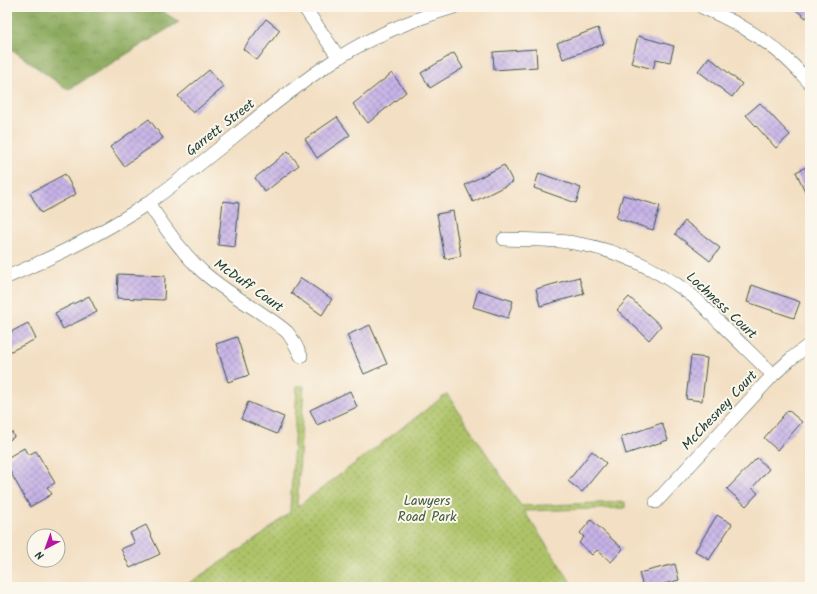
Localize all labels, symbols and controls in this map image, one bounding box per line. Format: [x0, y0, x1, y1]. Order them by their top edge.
street label: Garrett Street [181, 93, 260, 162]
street label: McDuff Court [209, 254, 288, 318]
street label: Lochness Court [681, 267, 762, 345]
street label: McChesney Court [677, 365, 763, 456]
park label: Lawyers Road Park [397, 490, 457, 528]
north arrow [26, 528, 66, 568]
text: N [32, 546, 49, 564]

